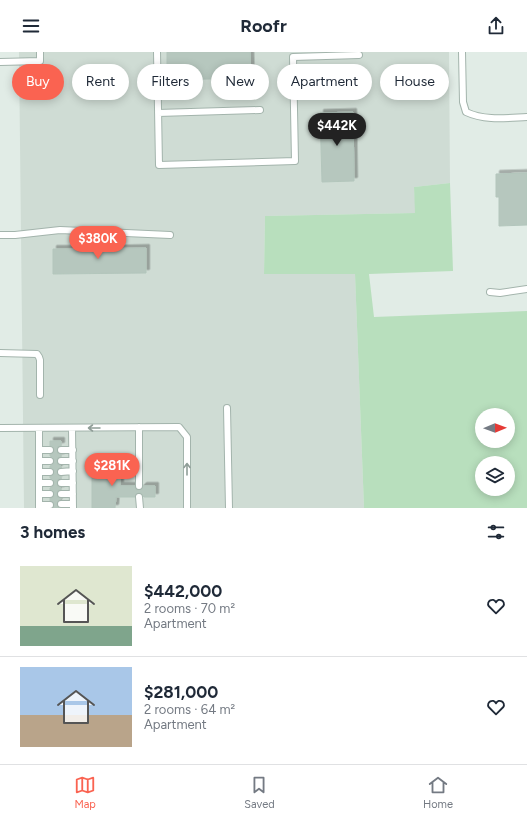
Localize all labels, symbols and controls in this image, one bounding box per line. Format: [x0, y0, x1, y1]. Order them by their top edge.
icon: menu [20, 15, 42, 37]
text: Roofr [240, 15, 287, 37]
icon: share [485, 15, 507, 37]
chip: Buy [12, 64, 64, 100]
chip: Rent [72, 64, 129, 100]
chip: Filters [137, 64, 203, 100]
chip: New [211, 64, 269, 100]
chip: Apartment [277, 64, 372, 100]
chip: House [380, 64, 449, 100]
pin: $442K [309, 113, 365, 147]
text: $442K [317, 118, 357, 133]
pin: $380K [70, 226, 126, 260]
text: $380K [78, 231, 118, 246]
north arrow [475, 408, 515, 448]
map controls [475, 408, 515, 496]
one-way arrow [88, 424, 101, 432]
pin: $281K [84, 453, 140, 487]
button: layers [475, 456, 515, 496]
text: $281K [94, 458, 130, 473]
one-way arrow [183, 463, 191, 476]
icon: filters [485, 521, 507, 543]
text: 3 homes [20, 522, 85, 542]
text: $442,000 [144, 581, 222, 601]
icon: home [52, 582, 100, 630]
icon: heart [485, 595, 507, 617]
text: 2 rooms · 70 m² [144, 601, 235, 616]
text: Apartment [144, 616, 207, 631]
text: $281,000 [144, 682, 218, 702]
icon: home [52, 683, 100, 731]
icon: heart [485, 696, 507, 718]
text: 2 rooms · 64 m² [144, 702, 235, 717]
text: Apartment [144, 717, 207, 732]
tab: Map [74, 774, 96, 811]
tab: Saved [244, 774, 275, 811]
tab: Home [423, 774, 453, 811]

